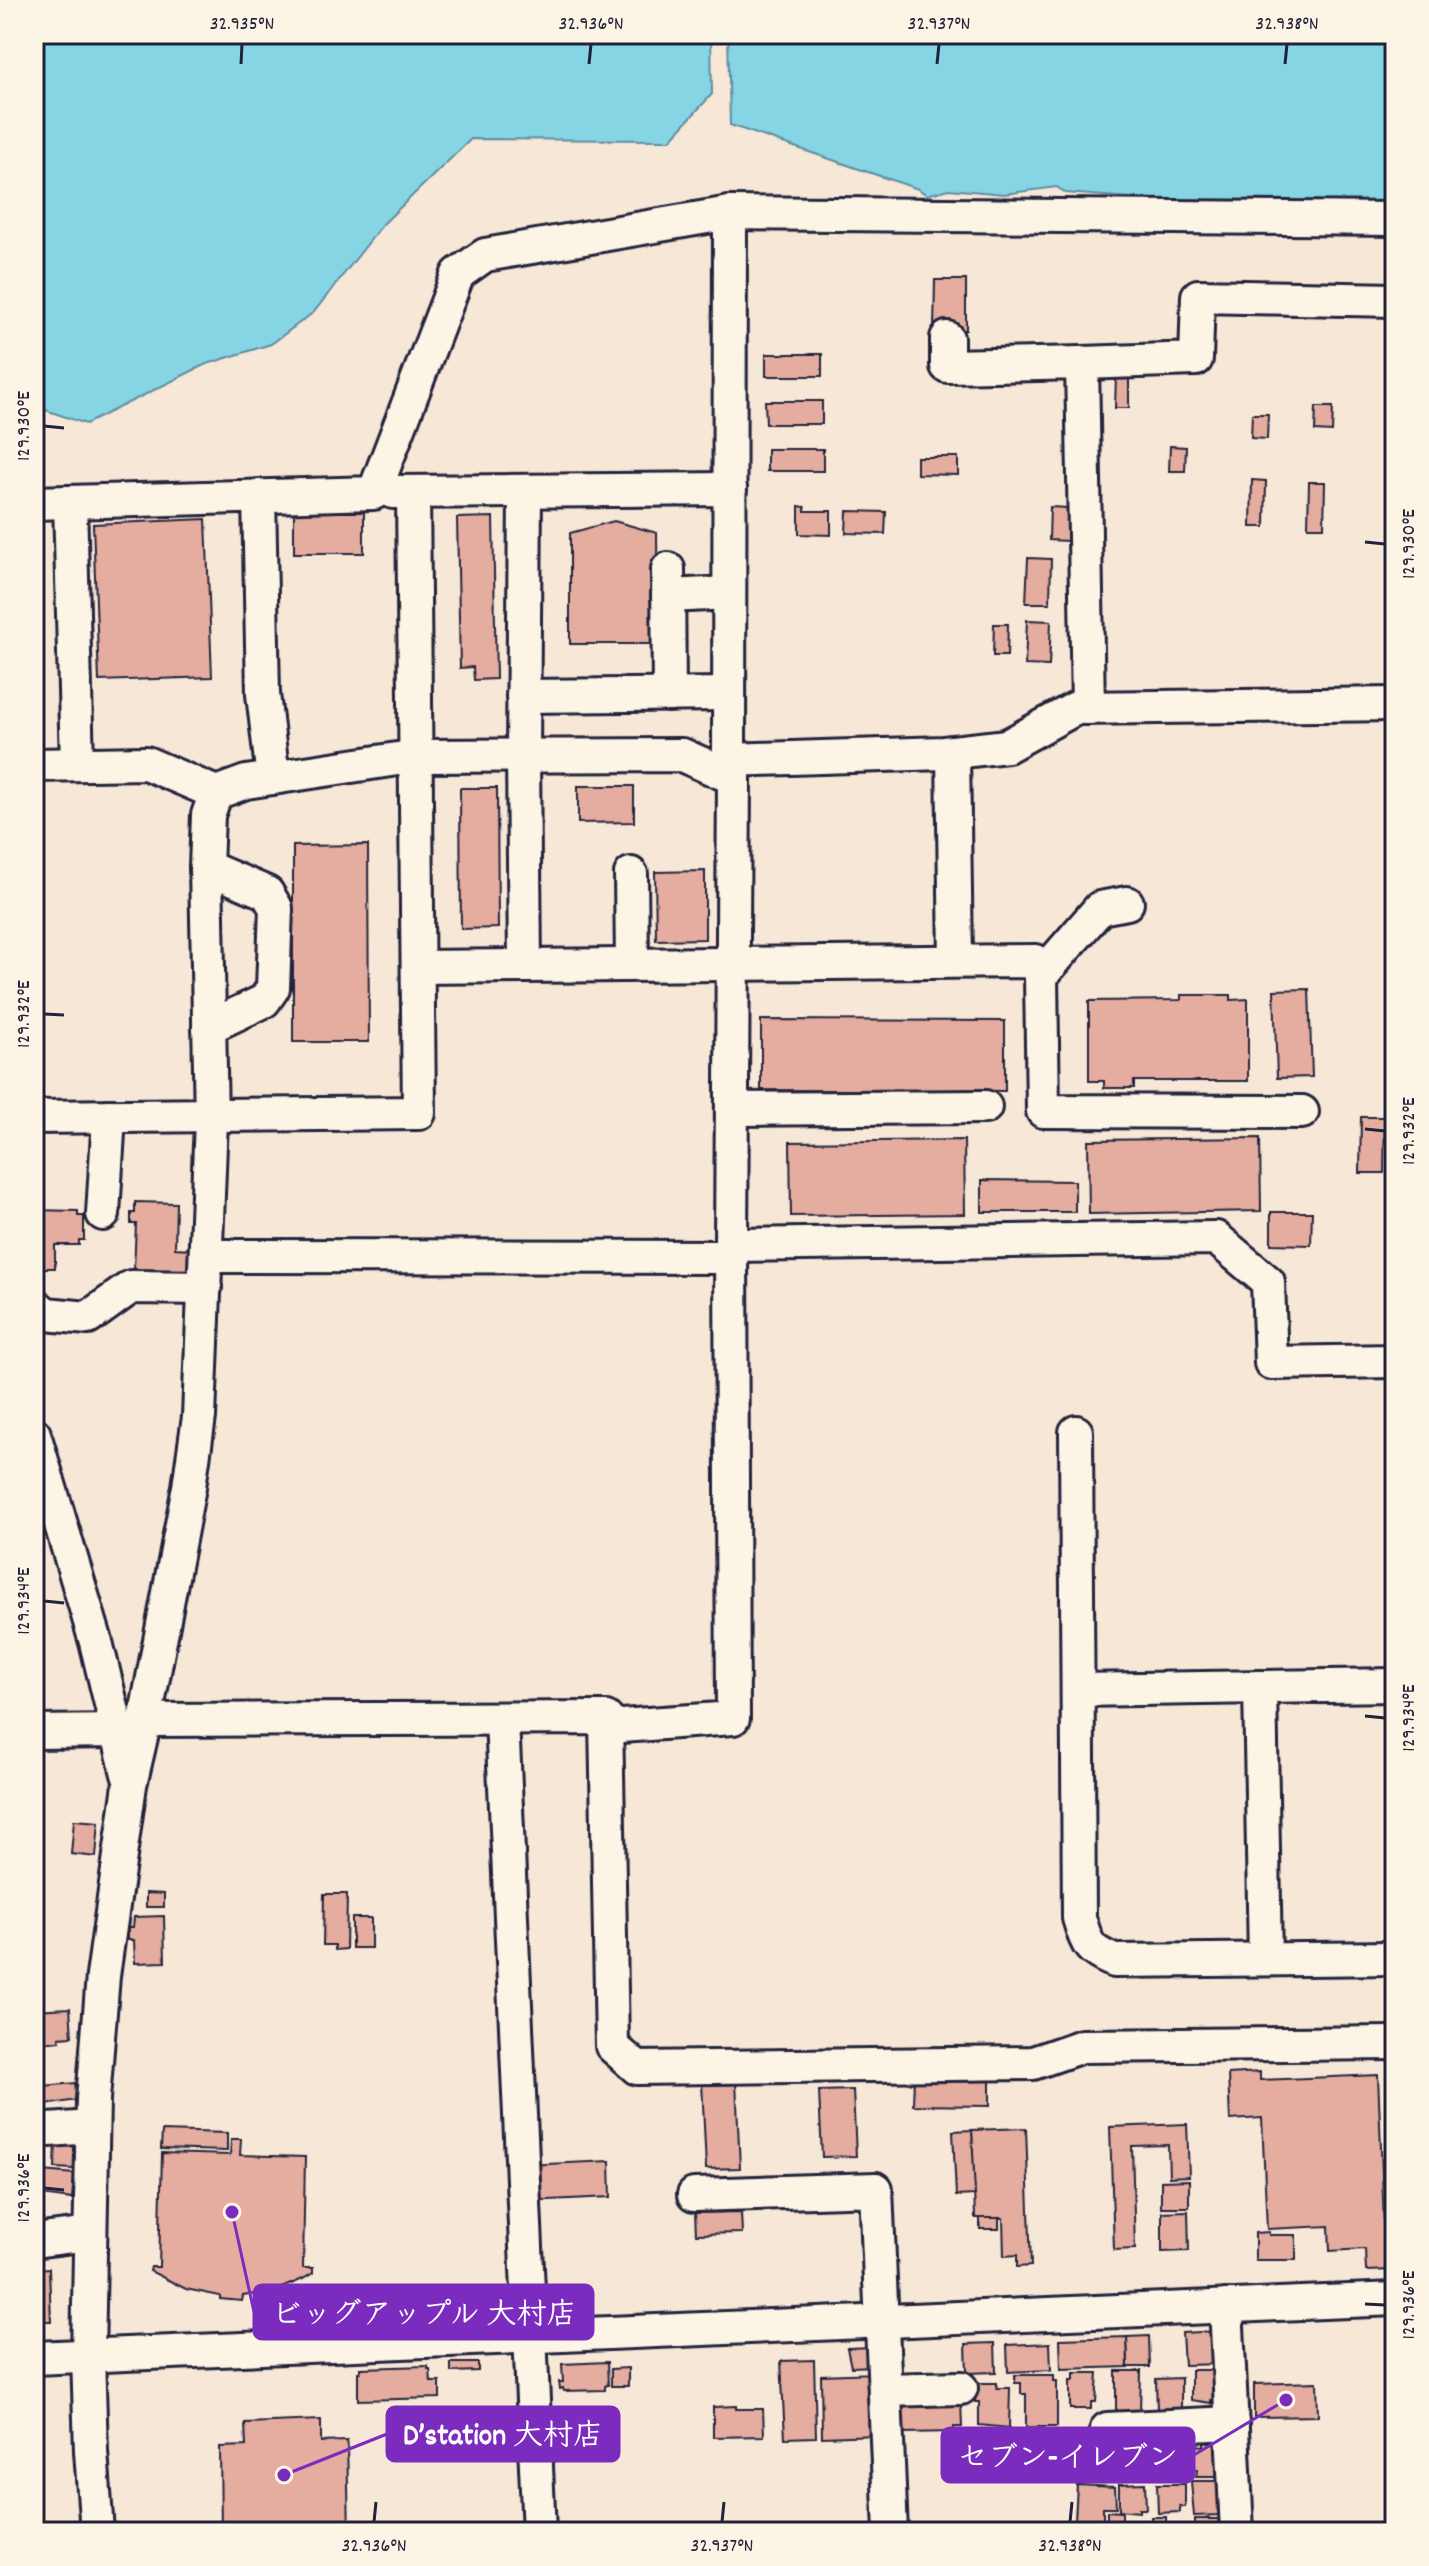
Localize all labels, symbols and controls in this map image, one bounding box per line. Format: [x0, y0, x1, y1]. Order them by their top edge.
text: 32.935°N [210, 11, 274, 39]
text: 32.936°N [558, 11, 624, 39]
text: 32.937°N [908, 11, 970, 39]
text: 32.938°N [1255, 11, 1319, 39]
text: 129.930°E [11, 391, 39, 461]
text: 129.930°E [1396, 509, 1424, 579]
text: 129.932°E [11, 980, 39, 1048]
text: 129.932°E [1396, 1097, 1424, 1165]
text: 129.934°E [11, 1567, 39, 1635]
text: 129.934°E [1396, 1684, 1424, 1752]
text: 129.936°E [11, 2154, 39, 2222]
text: 129.936°E [1396, 2271, 1424, 2339]
callout: ビッグアップル 大村店 [254, 2285, 593, 2339]
text: ビッグアップル 大村店 [271, 2296, 577, 2339]
callout: D’station 大村店 [387, 2407, 619, 2461]
text: D’station 大村店 [403, 2417, 603, 2460]
callout: セブン-イレブン [942, 2428, 1194, 2482]
text: セブン-イレブン [958, 2439, 1178, 2482]
text: 32.936°N [341, 2533, 407, 2561]
text: 32.937°N [691, 2533, 753, 2561]
text: 32.938°N [1038, 2533, 1102, 2561]

